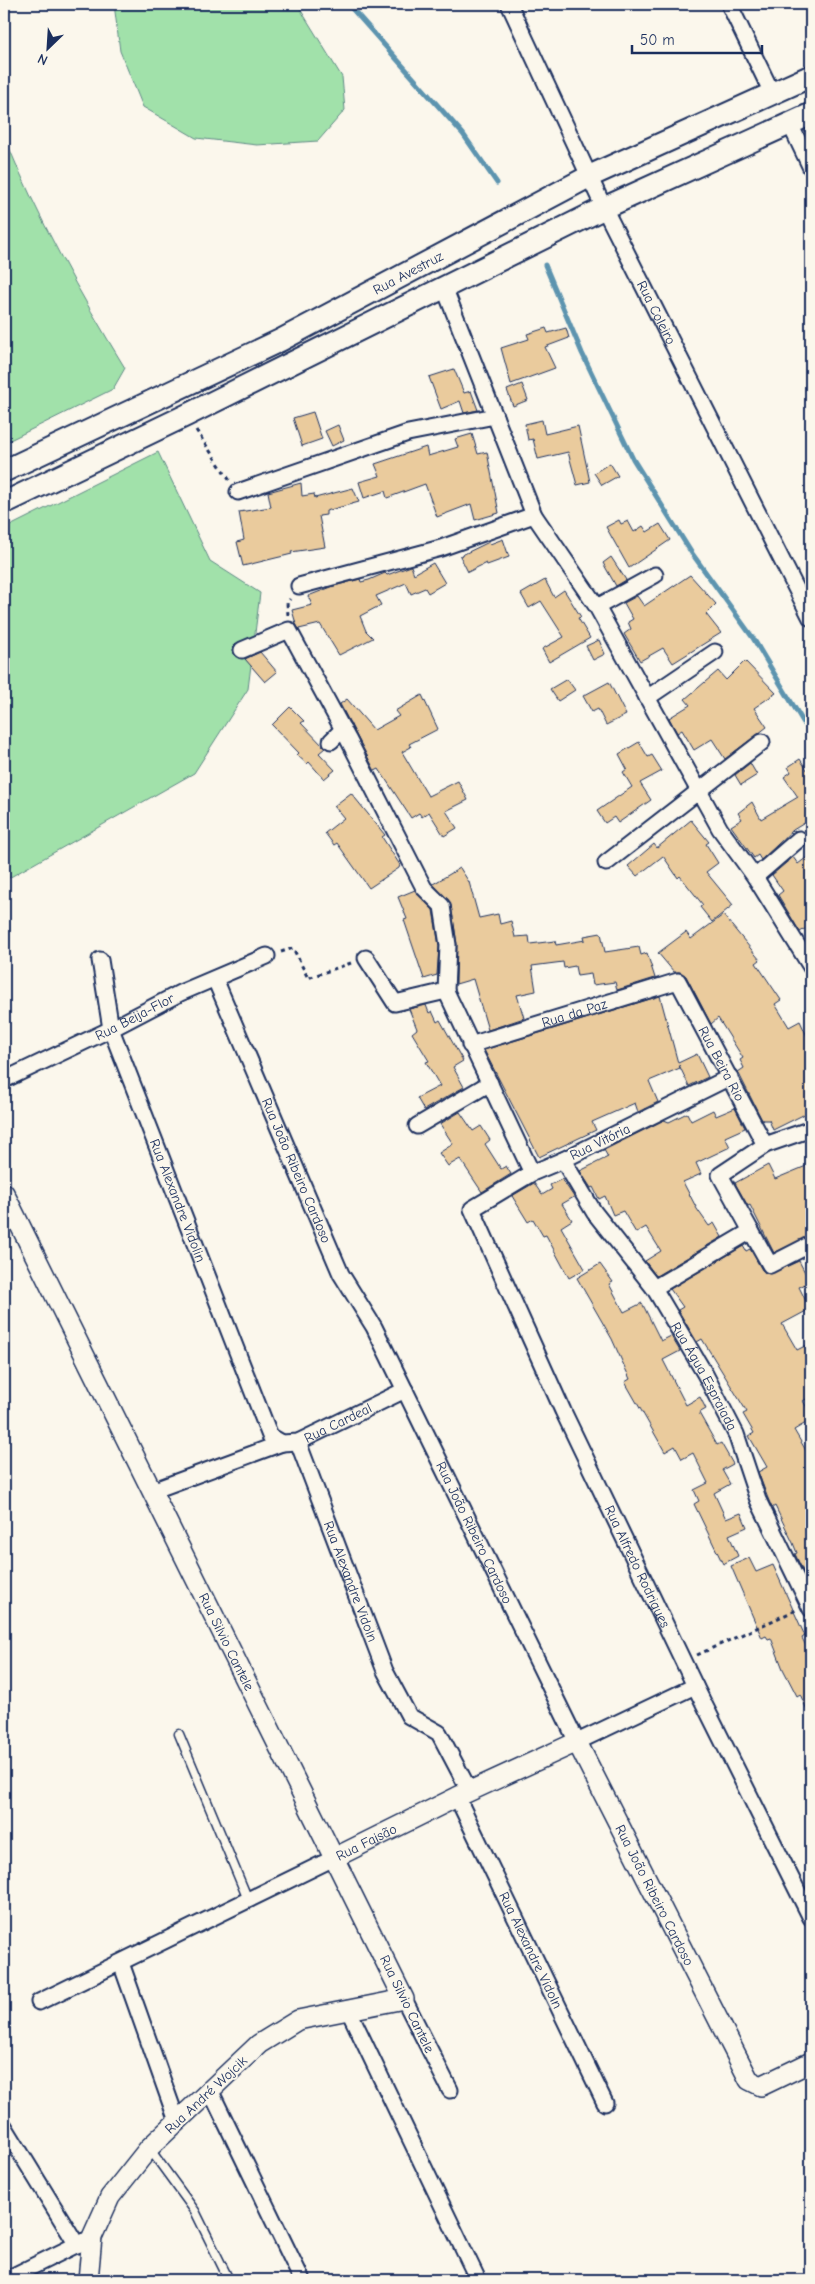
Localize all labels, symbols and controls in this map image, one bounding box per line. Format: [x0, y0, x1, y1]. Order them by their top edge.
north arrow [22, 22, 72, 72]
scale bar [632, 22, 762, 54]
text: 50 m [640, 31, 675, 49]
text: N [35, 50, 50, 69]
street label: Rua Avestruz [370, 247, 446, 298]
street label: Rua Coleiro [633, 278, 680, 347]
street label: Rua Beija-Flor [92, 989, 177, 1044]
street label: Rua da Paz [539, 995, 609, 1031]
street label: Rua Beira Rio [695, 1023, 749, 1104]
street label: Rua João Ribeiro Cardoso [258, 1095, 335, 1245]
street label: Rua Vitória [567, 1120, 633, 1164]
street label: Rua Alexandre Vidolin [146, 1136, 210, 1265]
street label: Rua Água Espraiada [668, 1319, 741, 1433]
street label: Rua Cardeal [301, 1399, 374, 1446]
street label: Rua João Ribeiro Cardoso [433, 1459, 516, 1606]
street label: Rua Alfredo Rodrigues [601, 1503, 674, 1630]
street label: Rua Alexandre Vidoln [320, 1519, 382, 1644]
street label: Rua Silvio Cantele [195, 1590, 258, 1693]
street label: Rua Faisão [333, 1820, 399, 1864]
street label: Rua João Ribeiro Cardoso [612, 1822, 698, 1968]
street label: Rua Alexandre Vidoln [496, 1889, 566, 2011]
street label: Rua Silvio Cantele [376, 1952, 438, 2056]
street label: Rua André Wojcik [161, 2052, 251, 2138]

